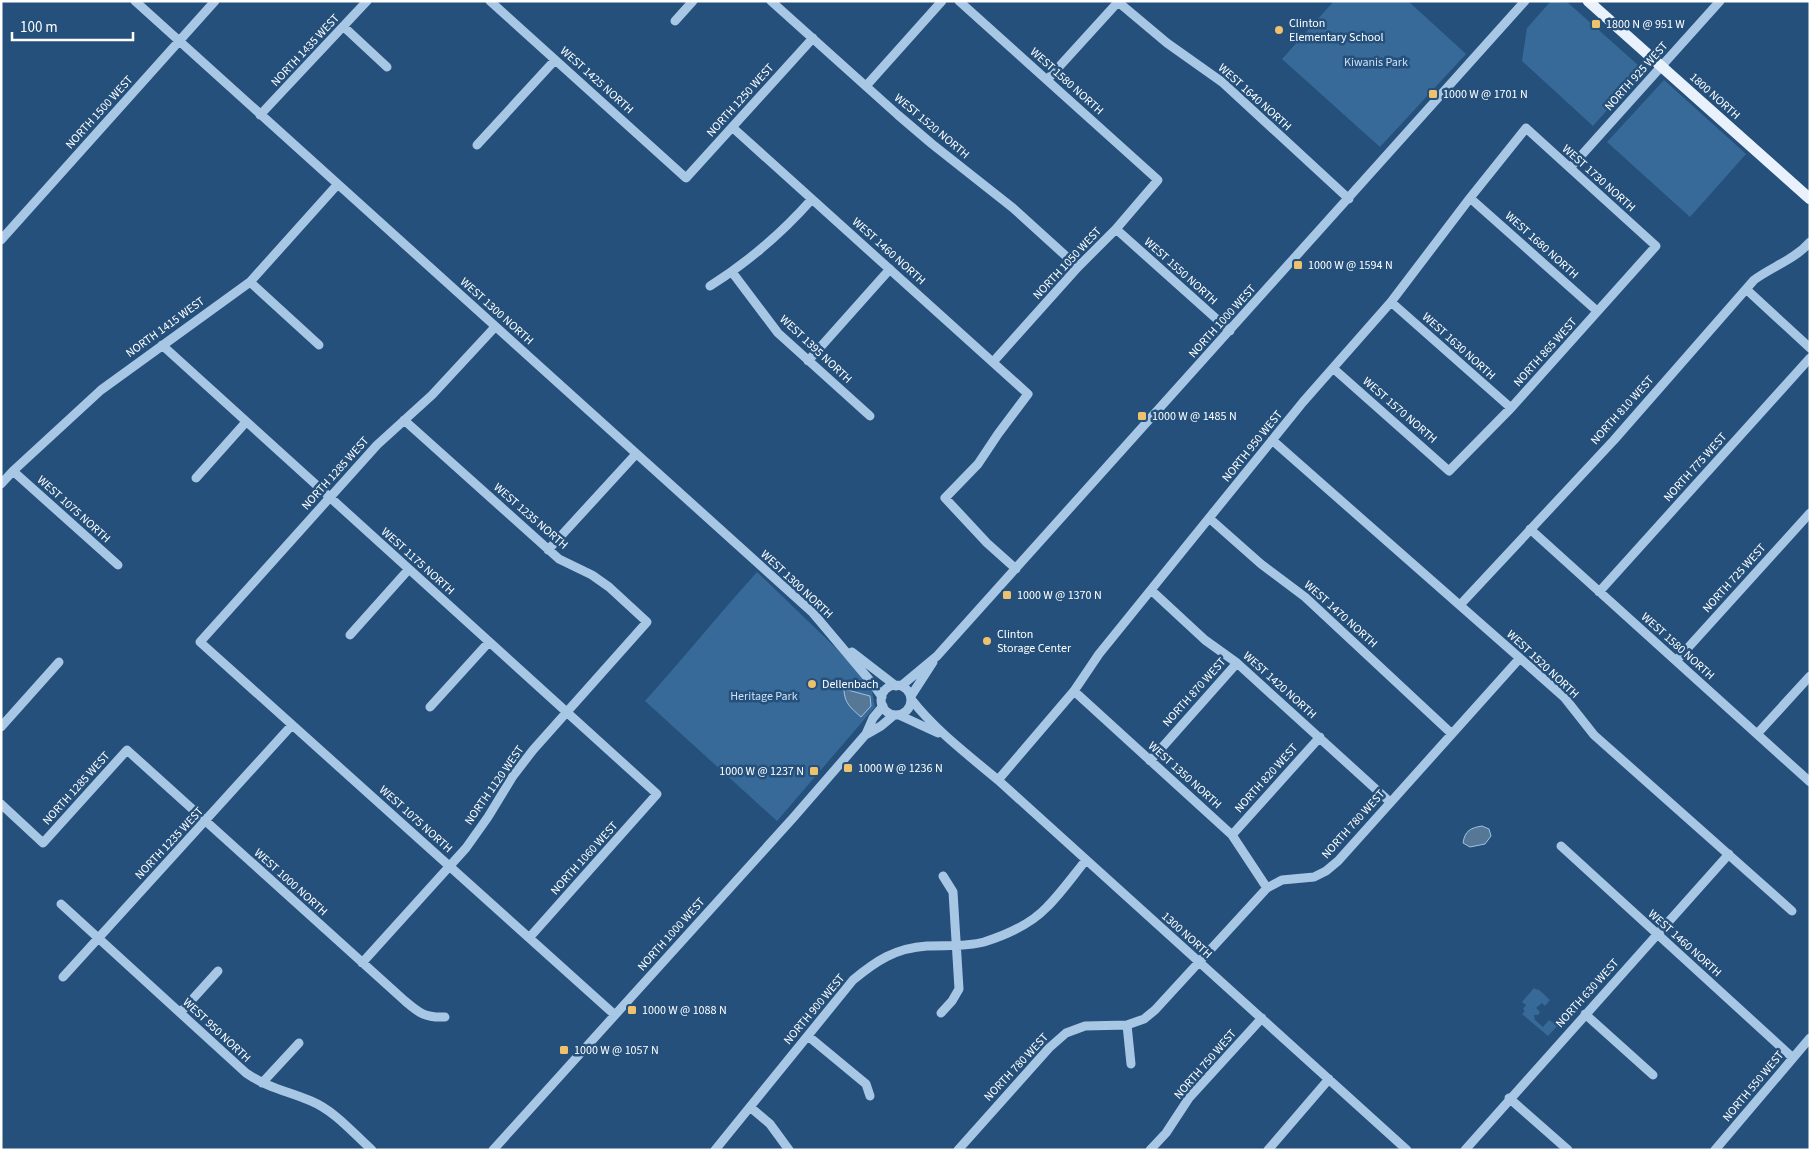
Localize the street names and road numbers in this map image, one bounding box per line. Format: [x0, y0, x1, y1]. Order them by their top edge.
street label: NORTH 1435 WEST [267, 10, 344, 90]
street label: NORTH 925 WEST [1601, 38, 1672, 115]
street label: WEST 1425 NORTH [556, 43, 637, 118]
street label: WEST 1580 NORTH [1026, 44, 1107, 119]
street label: NORTH 1250 WEST [703, 59, 778, 141]
street label: WEST 1640 NORTH [1214, 60, 1295, 135]
street label: 1800 NORTH [1686, 69, 1744, 124]
street label: NORTH 1500 WEST [62, 71, 137, 153]
street label: WEST 1520 NORTH [890, 90, 973, 163]
street label: WEST 1730 NORTH [1558, 141, 1639, 216]
street label: WEST 1680 NORTH [1501, 208, 1582, 283]
street label: WEST 1460 NORTH [848, 214, 929, 289]
street label: NORTH 1050 WEST [1029, 223, 1106, 303]
street label: WEST 1550 NORTH [1140, 234, 1221, 309]
street label: WEST 1300 NORTH [456, 274, 537, 349]
street label: NORTH 1000 WEST [1185, 280, 1260, 362]
street label: NORTH 1415 WEST [122, 293, 209, 362]
street label: WEST 1630 NORTH [1418, 309, 1499, 384]
street label: WEST 1395 NORTH [776, 311, 856, 388]
street label: NORTH 865 WEST [1510, 314, 1581, 391]
street label: NORTH 810 WEST [1587, 372, 1658, 449]
street label: WEST 1570 NORTH [1359, 373, 1441, 448]
street label: NORTH 950 WEST [1218, 406, 1287, 486]
street label: NORTH 775 WEST [1660, 429, 1731, 506]
street label: NORTH 1285 WEST [298, 432, 373, 514]
street label: WEST 1075 NORTH [33, 472, 114, 547]
street label: WEST 1235 NORTH [490, 479, 572, 554]
street label: WEST 1175 NORTH [377, 524, 458, 599]
street label: NORTH 725 WEST [1699, 540, 1770, 617]
street label: WEST 1300 NORTH [757, 546, 837, 623]
street label: WEST 1470 NORTH [1300, 577, 1381, 652]
street label: WEST 1580 NORTH [1637, 609, 1718, 684]
street label: WEST 1520 NORTH [1503, 626, 1583, 703]
street label: WEST 1420 NORTH [1239, 648, 1320, 723]
street label: NORTH 870 WEST [1159, 654, 1230, 731]
street label: WEST 1350 NORTH [1144, 738, 1225, 813]
street label: NORTH 820 WEST [1231, 740, 1302, 817]
street label: NORTH 1120 WEST [461, 742, 529, 829]
street label: NORTH 1285 WEST [39, 747, 114, 829]
street label: WEST 1075 NORTH [375, 782, 456, 857]
street label: NORTH 780 WEST [1318, 786, 1389, 863]
street label: NORTH 1235 WEST [131, 803, 208, 883]
street label: NORTH 1060 WEST [547, 817, 622, 899]
street label: WEST 1000 NORTH [250, 845, 331, 920]
street label: NORTH 1000 WEST [634, 893, 709, 975]
street label: WEST 1460 NORTH [1644, 906, 1725, 981]
street label: 1300 NORTH [1158, 908, 1216, 963]
street label: NORTH 630 WEST [1552, 955, 1623, 1032]
street label: NORTH 900 WEST [780, 970, 849, 1048]
street label: WEST 950 NORTH [179, 994, 255, 1066]
street label: NORTH 750 WEST [1170, 1025, 1241, 1103]
street label: NORTH 780 WEST [980, 1029, 1053, 1105]
street label: NORTH 550 WEST [1719, 1047, 1788, 1125]

